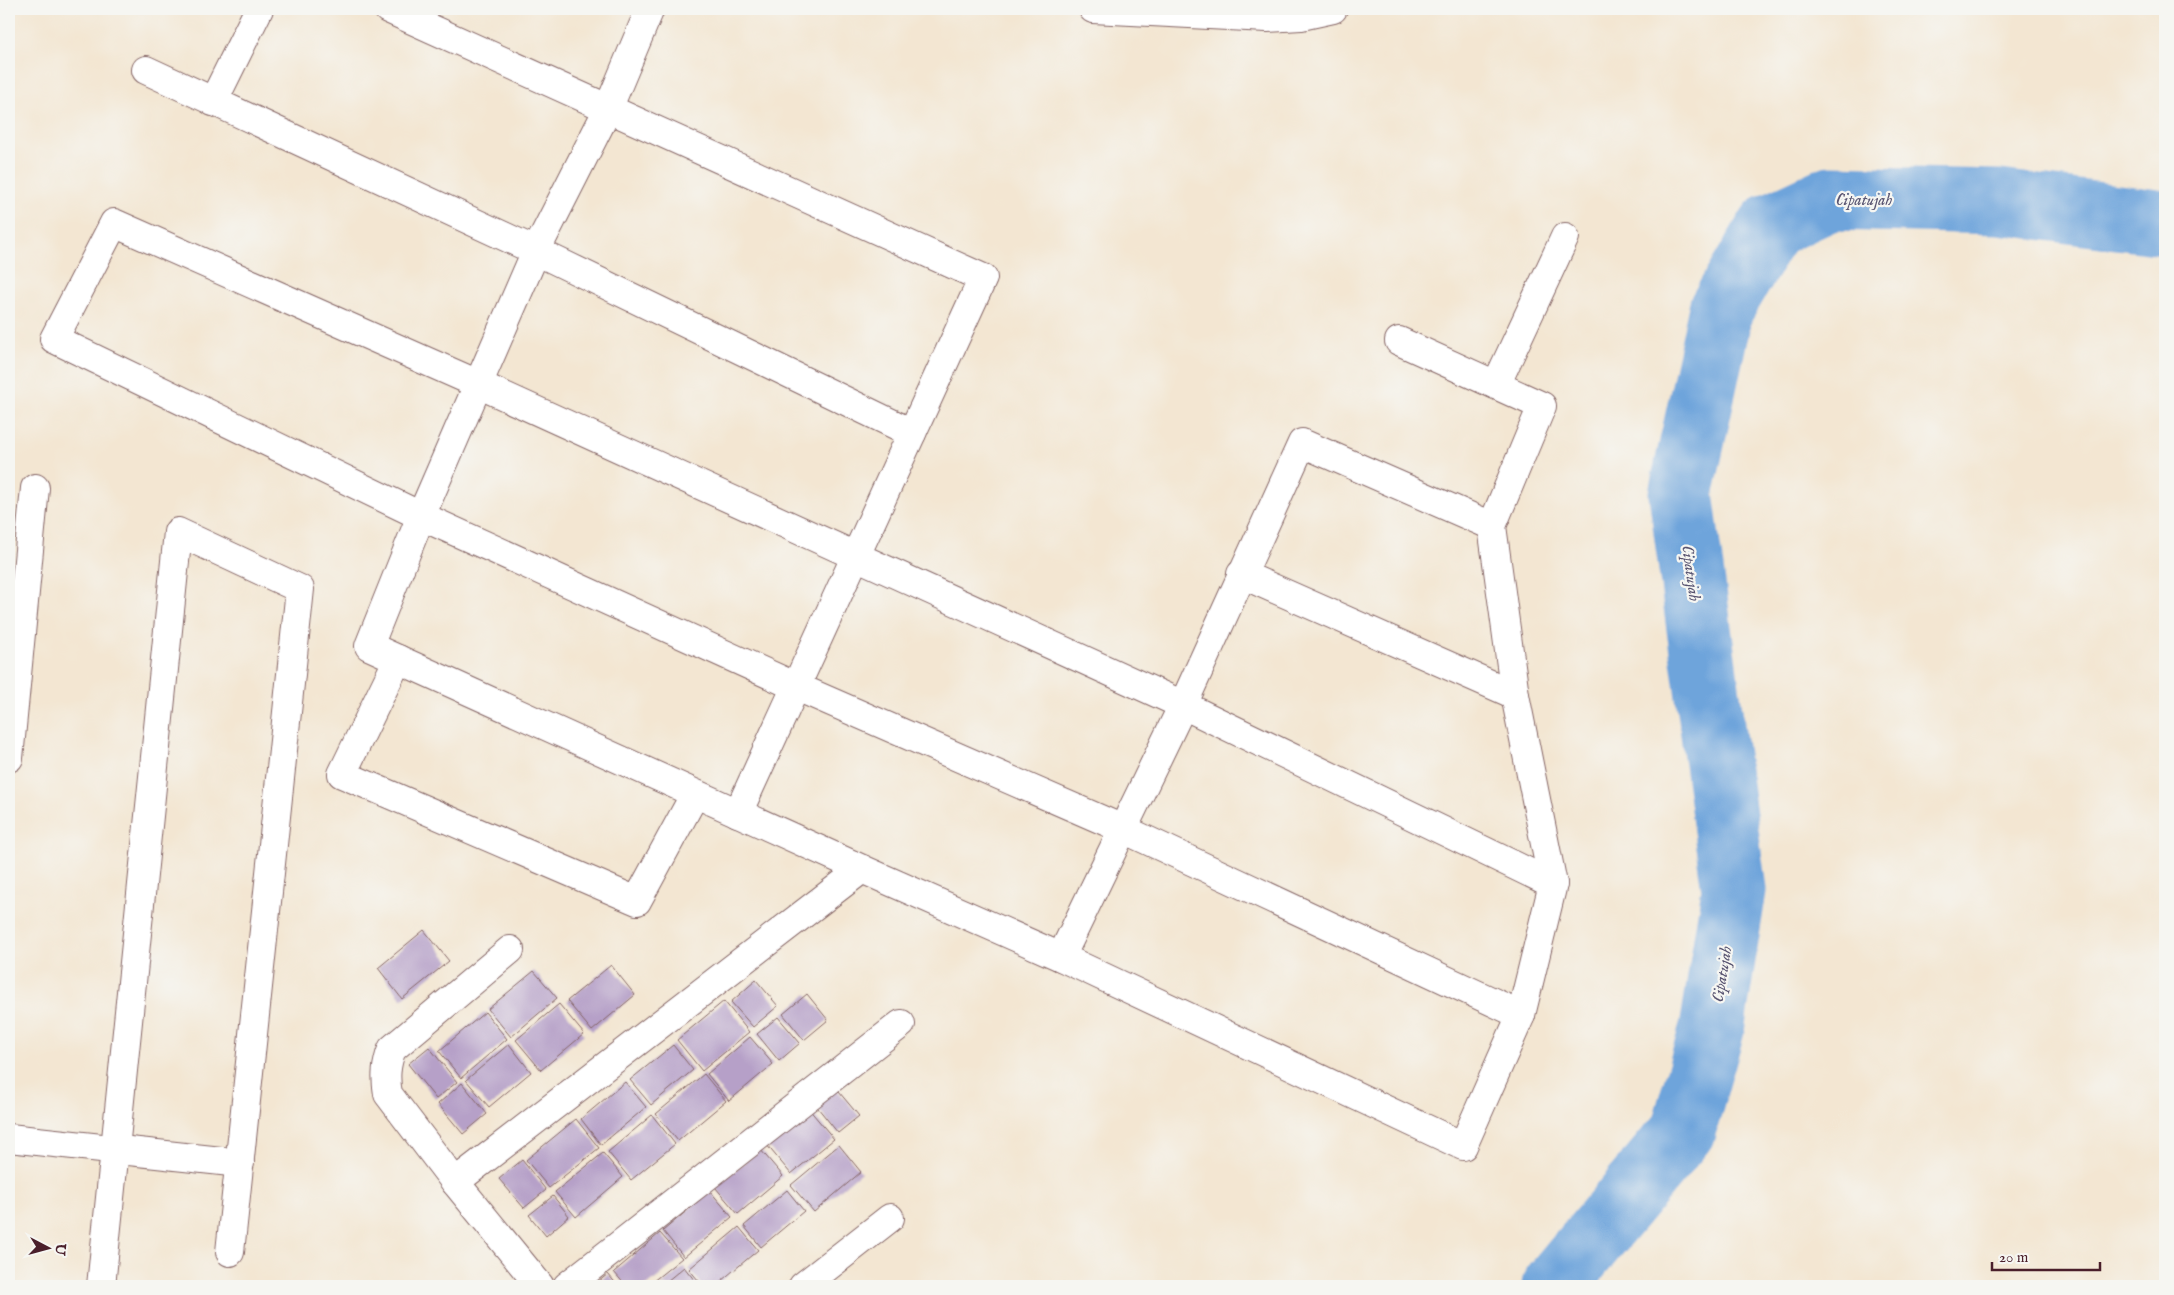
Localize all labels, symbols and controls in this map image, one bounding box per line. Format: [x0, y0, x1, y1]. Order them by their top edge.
water label: Cipatujah [1836, 191, 1892, 211]
water label: Cipatujah [1676, 544, 1704, 603]
water label: Cipatujah [1709, 945, 1737, 1004]
north arrow [22, 1222, 72, 1272]
scale bar [1992, 1240, 2099, 1272]
text: U [50, 1241, 70, 1257]
text: 20 m [1999, 1248, 2029, 1267]

